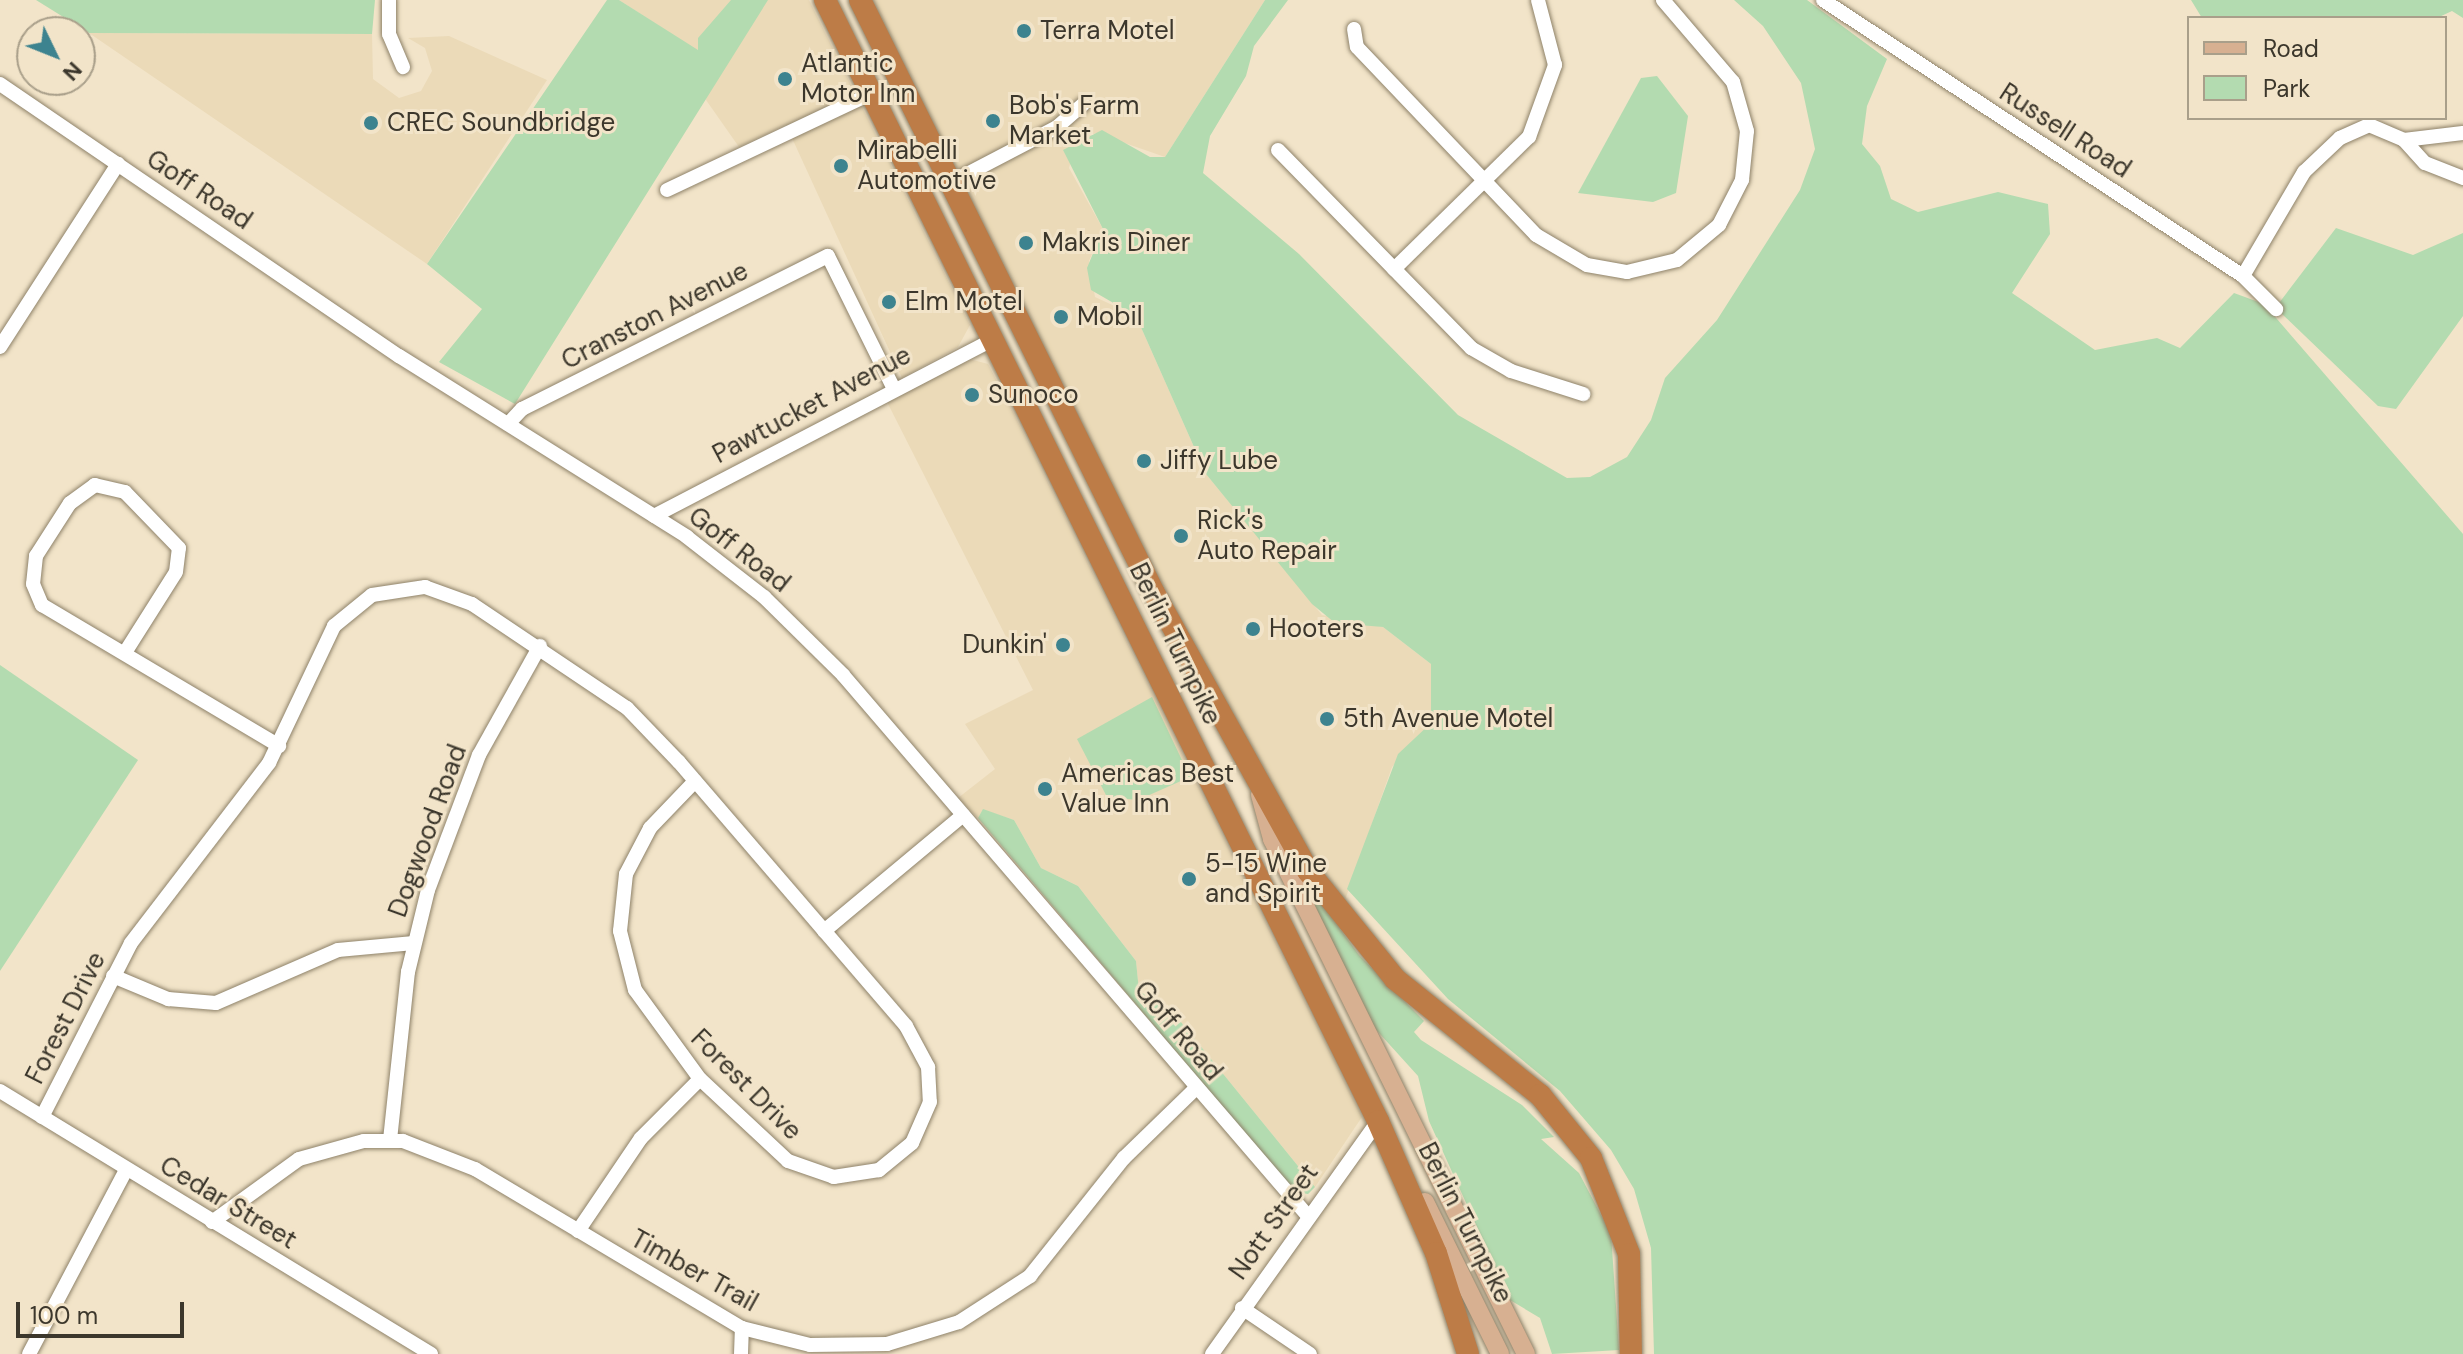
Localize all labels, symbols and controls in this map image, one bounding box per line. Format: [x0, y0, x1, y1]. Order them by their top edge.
place label: Terra Motel [1040, 15, 1174, 47]
north arrow [16, 16, 96, 96]
legend [2187, 16, 2447, 120]
marker: Terra Motel [1015, 22, 1033, 40]
text: Road [2263, 33, 2319, 64]
place label: Atlantic Motor Inn [801, 48, 915, 110]
text: N [56, 56, 89, 87]
marker: Atlantic Motor Inn [776, 70, 794, 88]
text: Park [2263, 73, 2310, 104]
street label: Russell Road [1993, 77, 2137, 185]
place label: Bob's Farm Market [1009, 90, 1139, 152]
place label: CREC Soundbridge [387, 107, 615, 139]
marker: Bob's Farm Market [984, 112, 1002, 130]
marker: CREC Soundbridge [362, 114, 380, 132]
place label: Mirabelli Automotive [857, 135, 996, 196]
street label: Goff Road [140, 143, 258, 237]
marker: Mirabelli Automotive [832, 157, 850, 175]
place label: Makris Diner [1042, 227, 1190, 259]
marker: Makris Diner [1017, 234, 1035, 252]
street label: Cranston Avenue [556, 256, 754, 376]
place label: Elm Motel [905, 286, 1023, 318]
marker: Elm Motel [880, 293, 898, 311]
place label: Mobil [1077, 301, 1143, 333]
marker: Mobil [1052, 308, 1070, 326]
street label: Pawtucket Avenue [708, 340, 916, 470]
place label: Sunoco [988, 379, 1079, 411]
marker: Sunoco [963, 386, 981, 404]
place label: Jiffy Lube [1160, 445, 1278, 477]
marker: Jiffy Lube [1135, 452, 1153, 470]
street label: Goff Road [682, 501, 796, 599]
place label: Rick's Auto Repair [1197, 505, 1337, 566]
marker: Rick's Auto Repair [1172, 527, 1190, 545]
street label: Berlin Turnpike [1122, 558, 1228, 730]
place label: Hooters [1269, 613, 1364, 645]
marker: Hooters [1244, 620, 1262, 638]
place label: Dunkin' [962, 629, 1047, 661]
marker: Dunkin' [1054, 636, 1072, 654]
place label: 5th Avenue Motel [1343, 703, 1553, 735]
marker: 5th Avenue Motel [1318, 710, 1336, 728]
street label: Dogwood Road [382, 741, 474, 921]
place label: Americas Best Value Inn [1061, 758, 1234, 820]
marker: Americas Best Value Inn [1036, 780, 1054, 798]
place label: 5-15 Wine and Spirit [1205, 848, 1327, 910]
marker: 5-15 Wine and Spirit [1180, 870, 1198, 888]
street label: Forest Drive [19, 947, 113, 1089]
street label: Goff Road [1127, 975, 1229, 1087]
street label: Forest Drive [684, 1023, 808, 1147]
street label: Berlin Turnpike [1411, 1137, 1519, 1309]
street label: Cedar Street [154, 1150, 302, 1256]
street label: Nott Street [1223, 1158, 1325, 1286]
street label: Timber Trail [625, 1223, 763, 1319]
scale bar [20, 1286, 188, 1336]
text: 100 m [30, 1300, 98, 1331]

